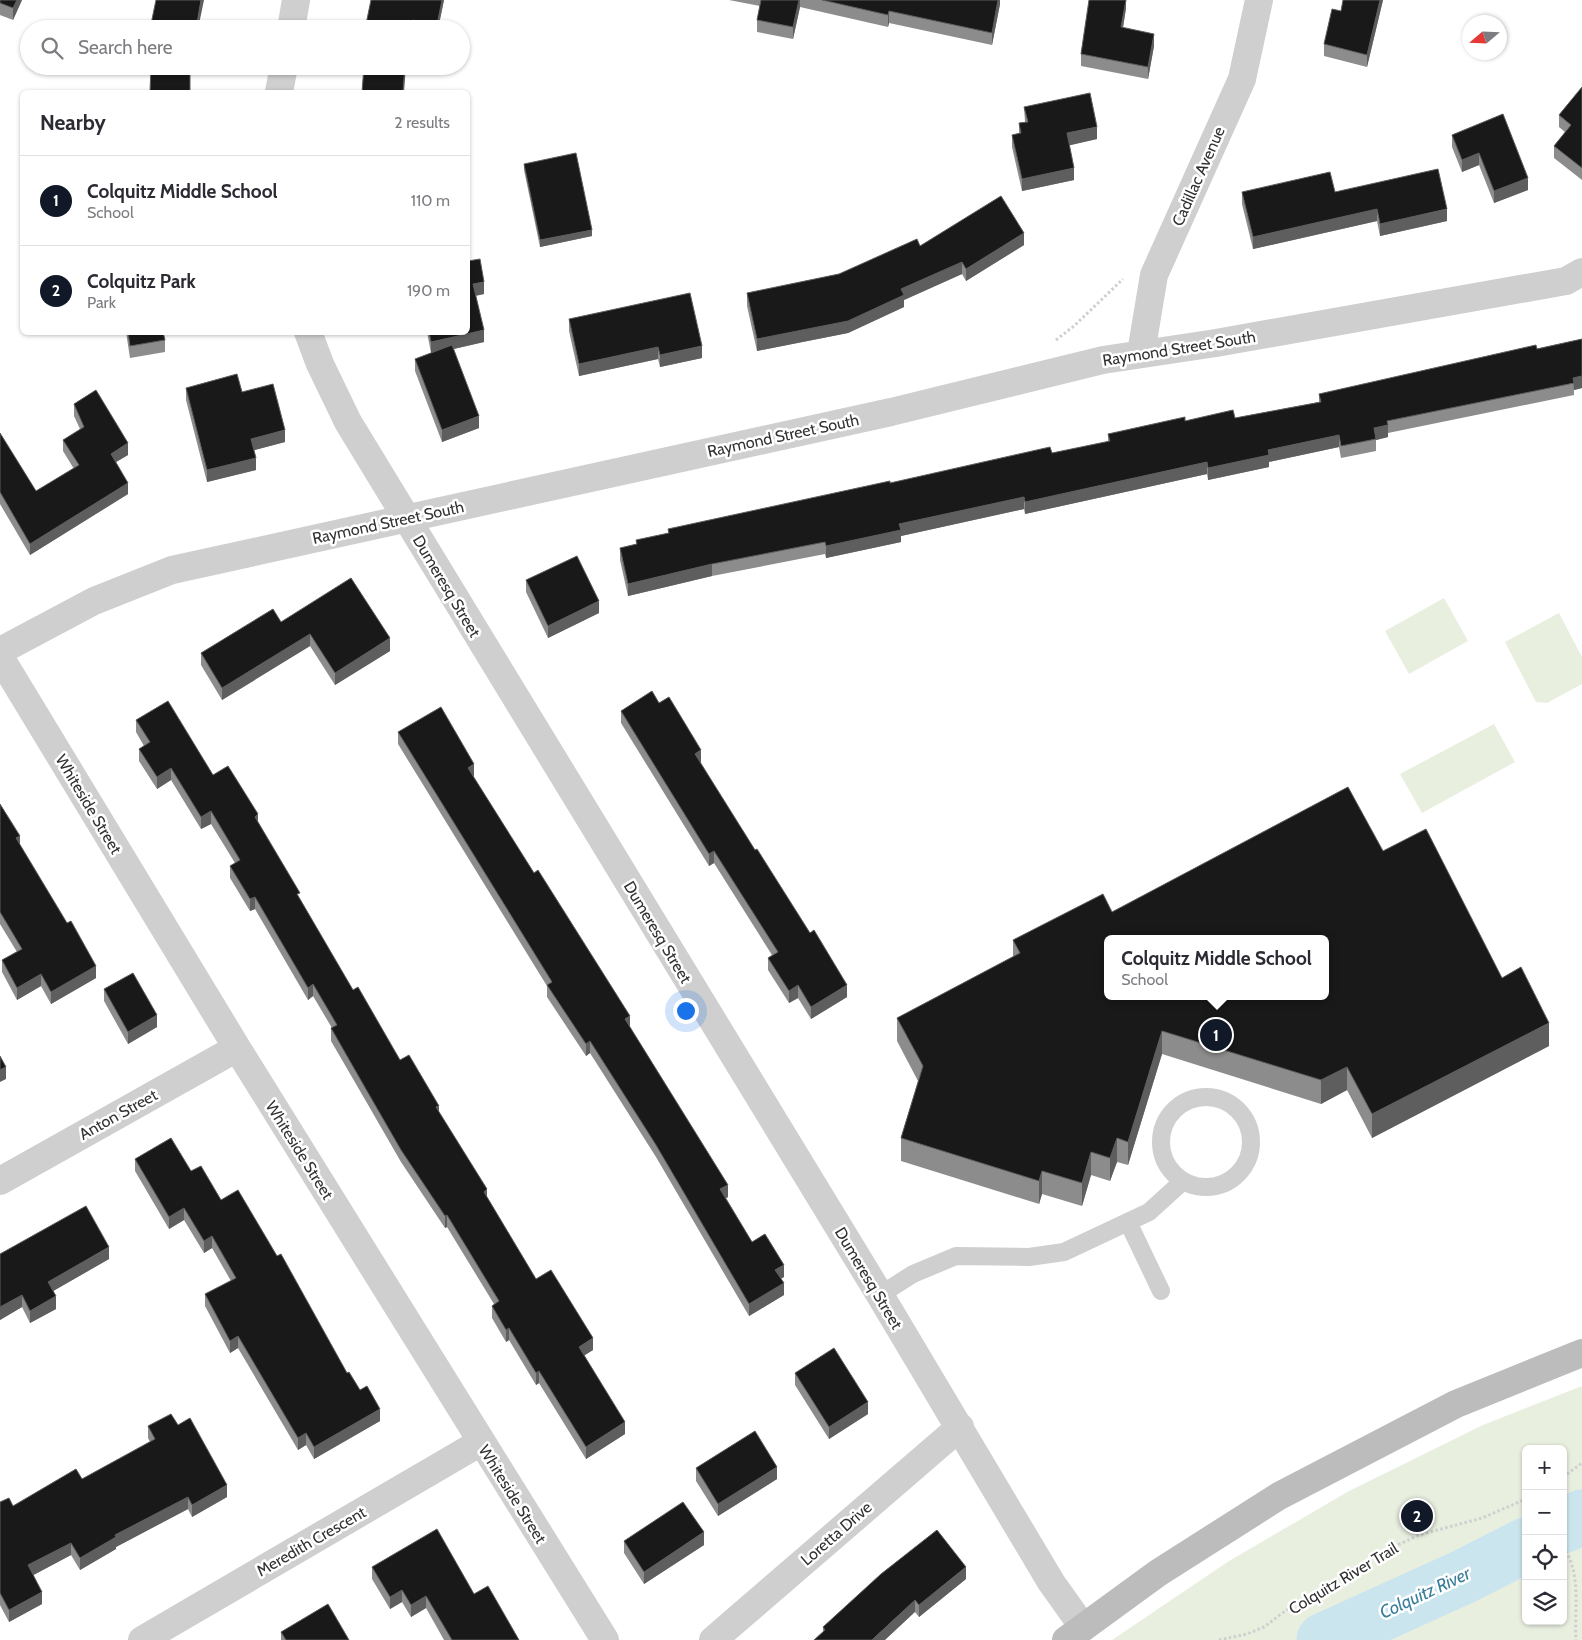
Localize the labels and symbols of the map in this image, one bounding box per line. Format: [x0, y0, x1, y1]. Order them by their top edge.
north arrow [1462, 15, 1507, 60]
street label: Cadillac Avenue [1168, 124, 1229, 229]
street label: Raymond Street South [1101, 327, 1257, 370]
street label: Raymond Street South [706, 410, 861, 461]
street label: Raymond Street South [311, 497, 466, 548]
street label: Dumeresq Street [409, 532, 485, 641]
street label: Whiteside Street [51, 751, 126, 858]
street label: Dumeresq Street [620, 878, 696, 987]
your location [673, 998, 699, 1024]
pin: 1 [1200, 1016, 1232, 1054]
street label: Anton Street [76, 1085, 161, 1144]
street label: Whiteside Street [262, 1098, 338, 1204]
street label: Dumeresq Street [831, 1224, 907, 1333]
street label: Whiteside Street [475, 1442, 551, 1548]
street label: Loretta Drive [797, 1497, 876, 1569]
pin: 2 [1401, 1497, 1433, 1535]
street label: Meredith Crescent [253, 1502, 370, 1580]
street label: Colquitz River Trail [1285, 1538, 1401, 1618]
water label: Colquitz River [1376, 1562, 1475, 1624]

